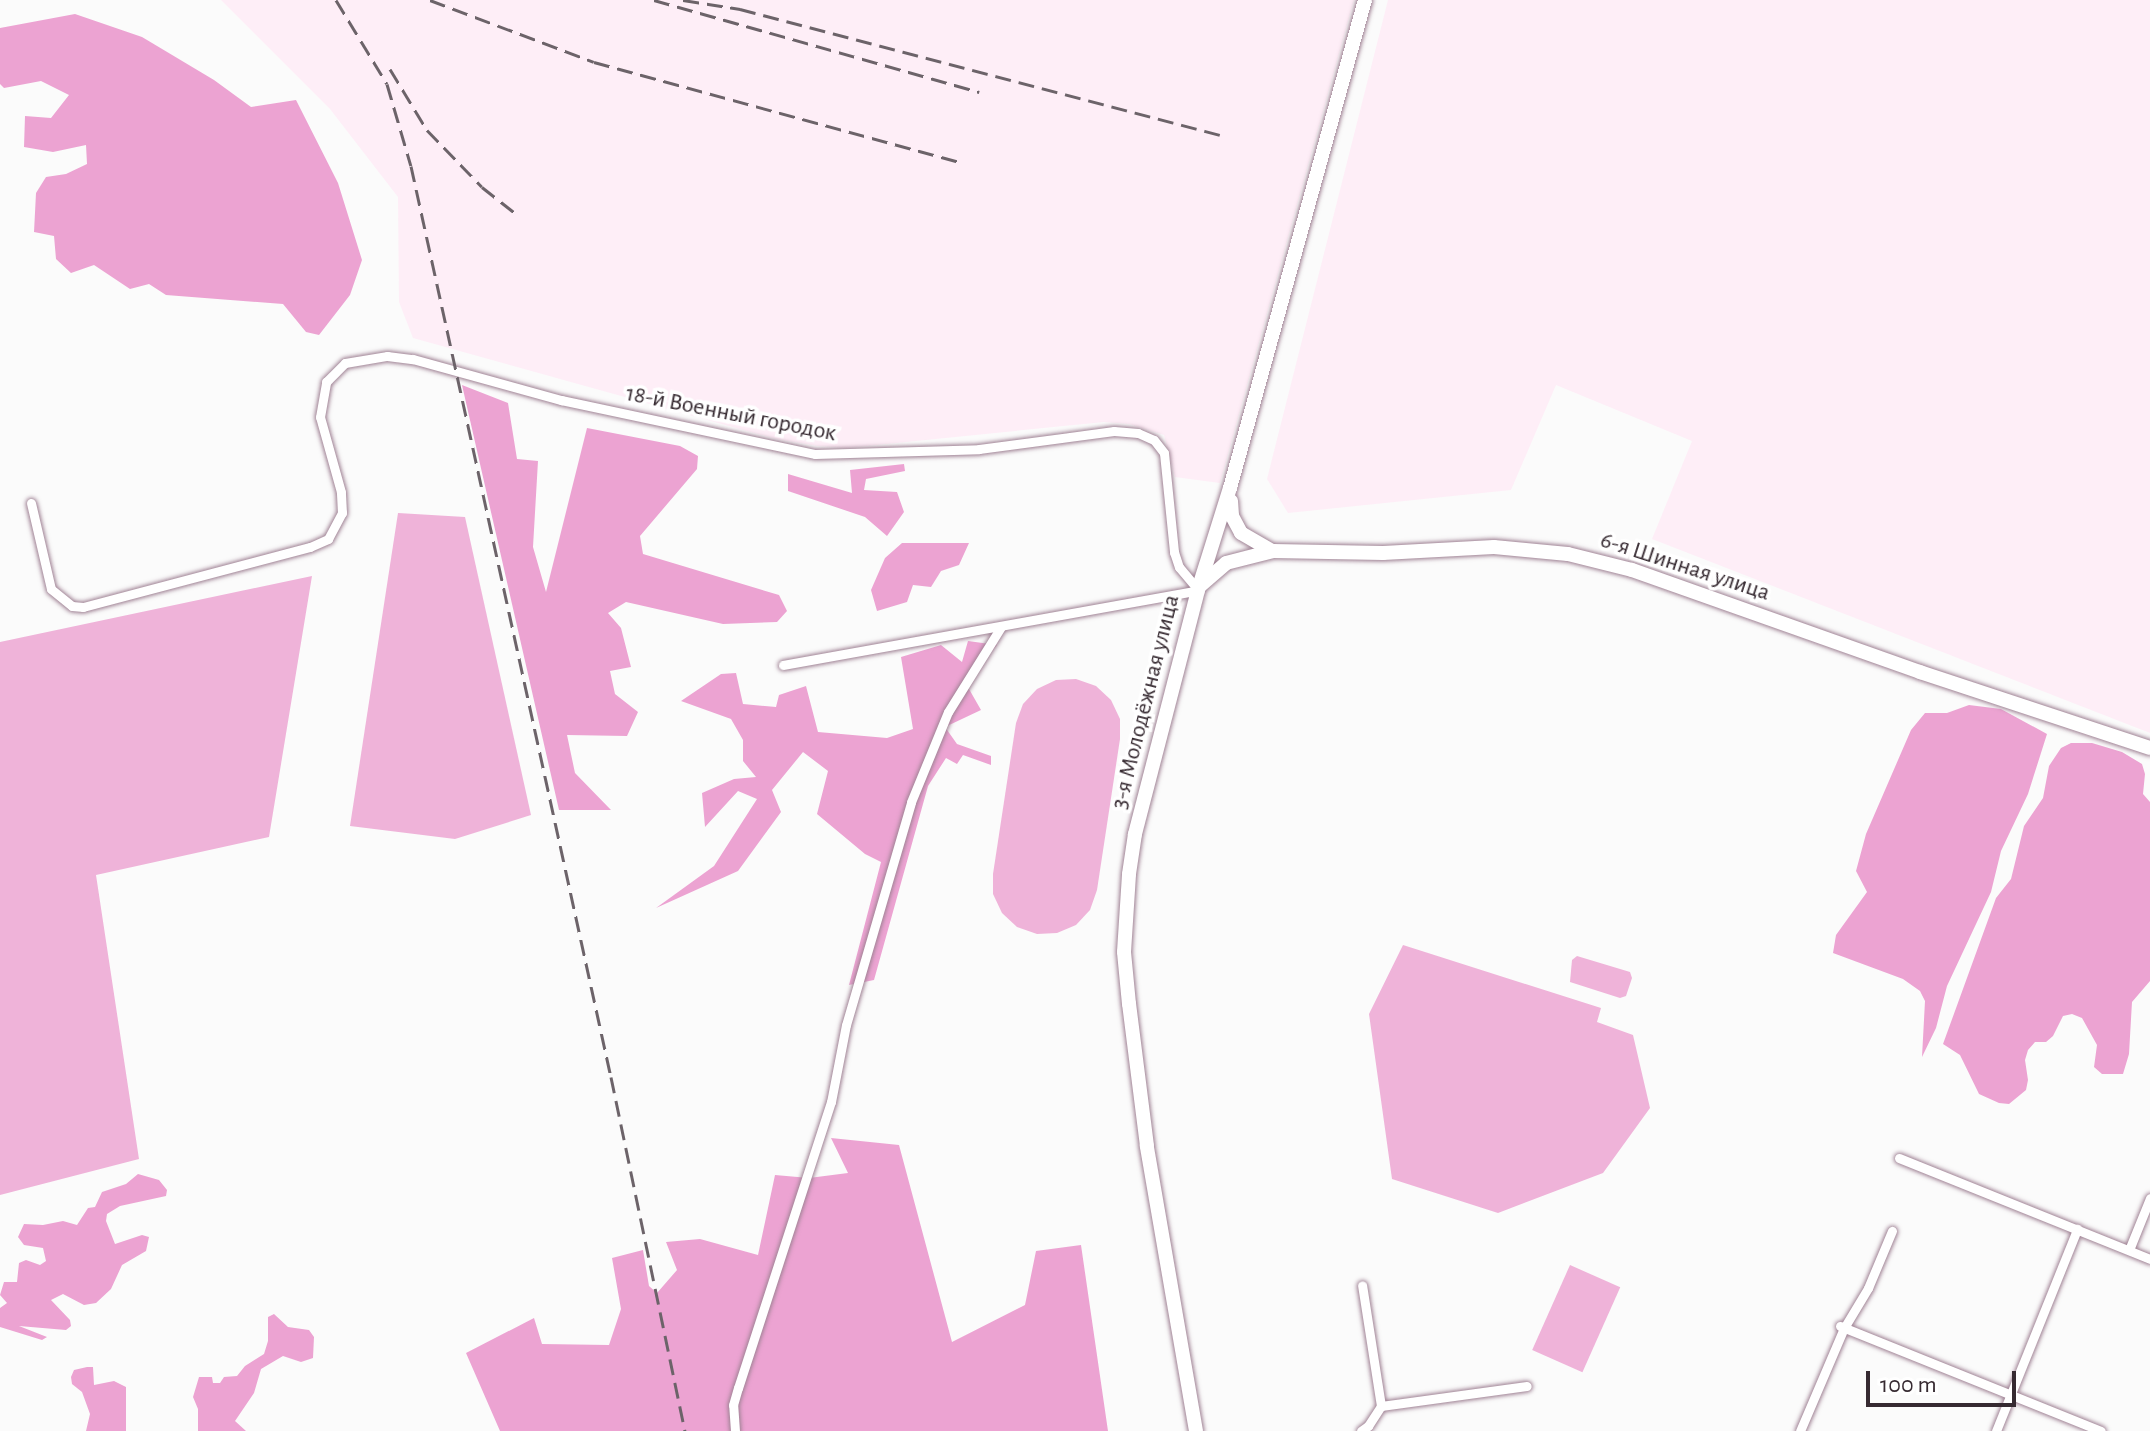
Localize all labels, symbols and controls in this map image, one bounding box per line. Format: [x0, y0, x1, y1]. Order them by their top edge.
street label: 18-й Военный городок [623, 379, 839, 449]
street label: 6-я Шинная улица [1597, 526, 1773, 608]
street label: 3-я Молодёжная улица [1105, 592, 1187, 812]
scale bar [1870, 1355, 2020, 1405]
text: 100 m [1880, 1373, 1937, 1397]

